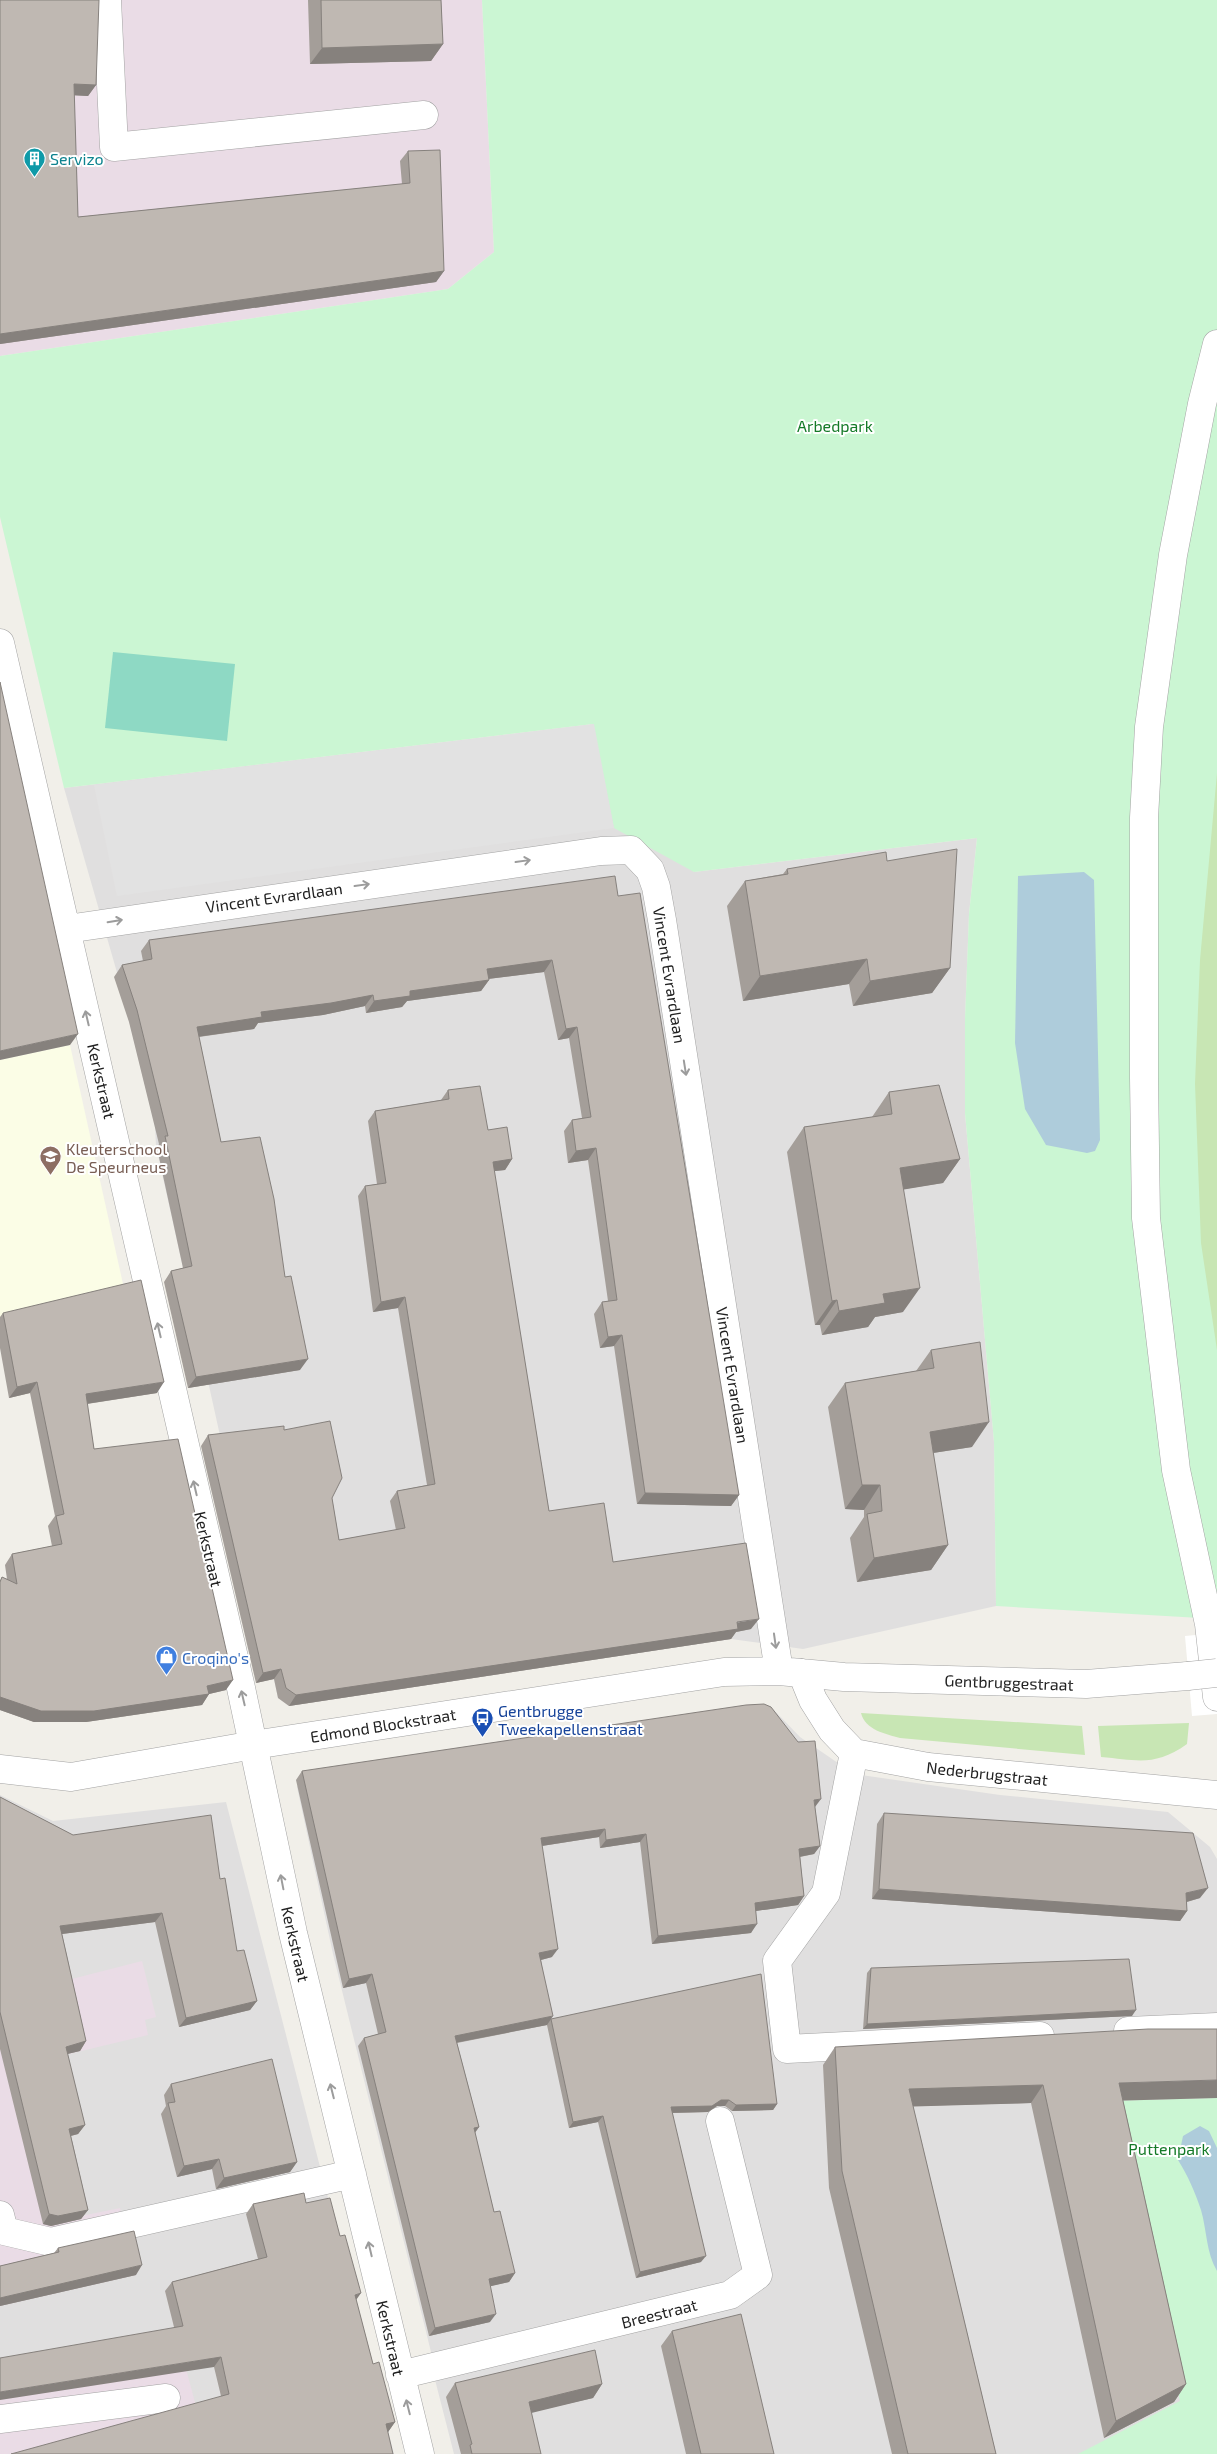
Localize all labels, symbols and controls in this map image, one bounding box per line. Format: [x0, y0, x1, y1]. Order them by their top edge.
building icon: Servizo [22, 146, 46, 177]
place label: Servizo [50, 149, 104, 168]
park label: Arbedpark [797, 416, 873, 435]
one-way arrow [515, 856, 531, 866]
street label: Vincent Evrardlaan [204, 878, 344, 916]
one-way arrow [354, 879, 370, 889]
street label: Vincent Evrardlaan [650, 905, 690, 1045]
one-way arrow [107, 916, 123, 926]
one-way arrow [82, 1011, 91, 1027]
street label: Kerkstraat [84, 1041, 120, 1121]
one-way arrow [681, 1060, 691, 1076]
place label: Kleuterschool De Speurneus [66, 1139, 167, 1176]
school or university icon: Kleuterschool De Speurneus [38, 1145, 62, 1176]
street label: Vincent Evrardlaan [713, 1305, 753, 1445]
one-way arrow [154, 1322, 163, 1338]
one-way arrow [190, 1481, 199, 1497]
street label: Kerkstraat [191, 1509, 227, 1589]
one-way arrow [770, 1633, 780, 1649]
shop icon: Croqino's [154, 1645, 178, 1676]
place label: Croqino's [182, 1648, 249, 1667]
street label: Gentbruggestraat [944, 1670, 1074, 1694]
one-way arrow [238, 1690, 247, 1706]
place label: Gentbrugge Tweekapellenstraat [498, 1701, 643, 1738]
street label: Edmond Blockstraat [309, 1704, 457, 1746]
bus stop icon: Gentbrugge Tweekapellenstraat [470, 1707, 494, 1738]
street label: Nederbrugstraat [925, 1757, 1049, 1789]
one-way arrow [277, 1874, 286, 1890]
street label: Kerkstraat [278, 1904, 314, 1984]
one-way arrow [327, 2083, 336, 2099]
park label: Puttenpark [1128, 2139, 1210, 2158]
one-way arrow [365, 2241, 374, 2257]
street label: Breestraat [619, 2294, 699, 2332]
street label: Kerkstraat [373, 2298, 409, 2378]
one-way arrow [403, 2399, 412, 2415]

